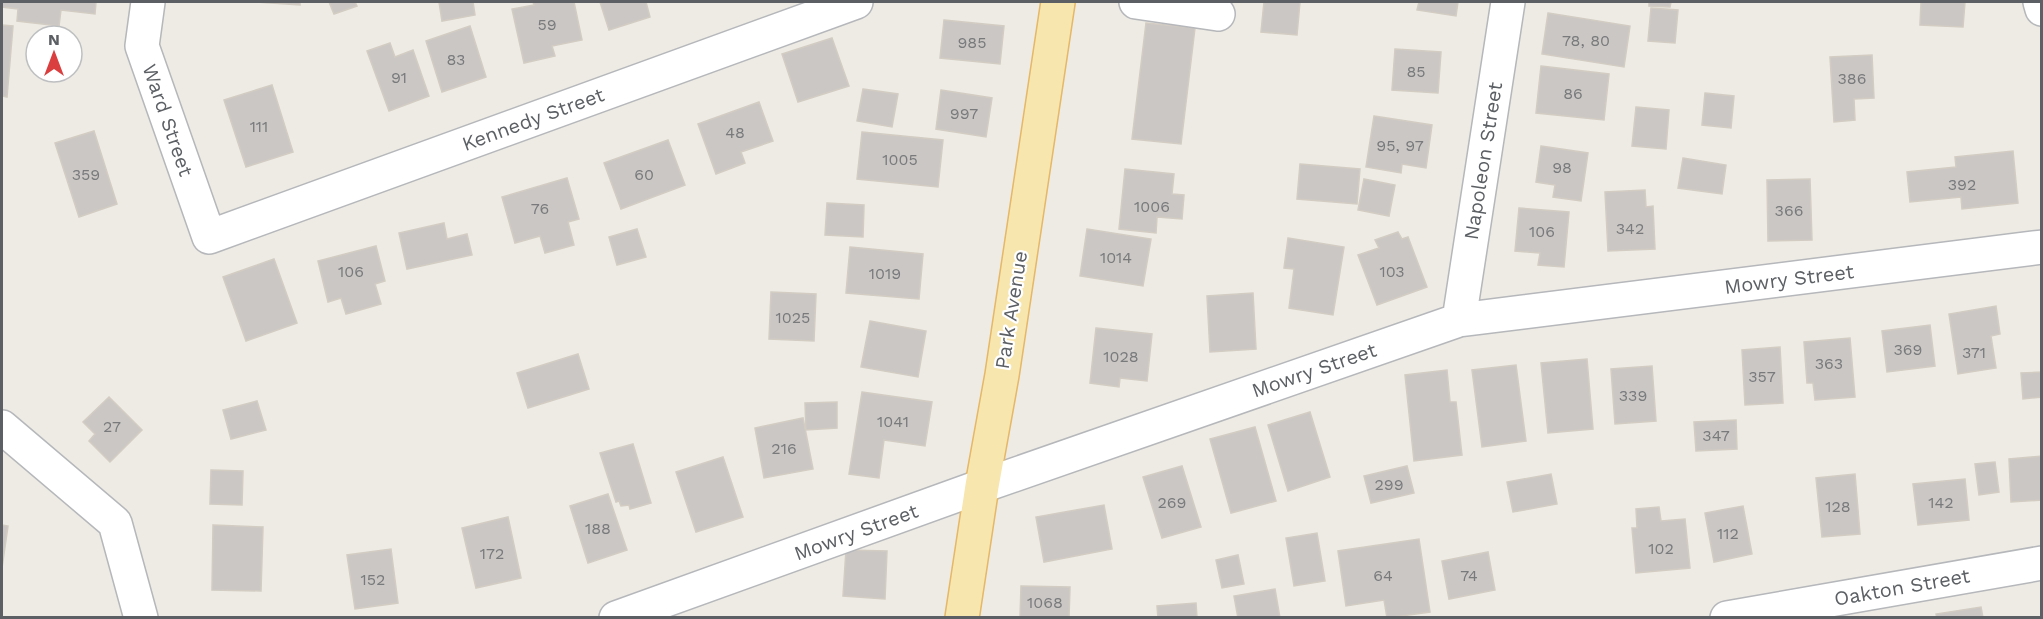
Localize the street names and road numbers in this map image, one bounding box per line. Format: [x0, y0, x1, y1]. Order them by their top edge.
street label: Ward Street [138, 61, 199, 180]
street label: Napoleon Street [1459, 80, 1507, 242]
street label: Kennedy Street [459, 82, 608, 156]
street label: Park Avenue [990, 249, 1032, 371]
street label: Mowry Street [1723, 259, 1856, 299]
street label: Mowry Street [1248, 337, 1380, 403]
street label: Mowry Street [791, 498, 922, 566]
street label: Oakton Street [1832, 563, 1972, 611]

